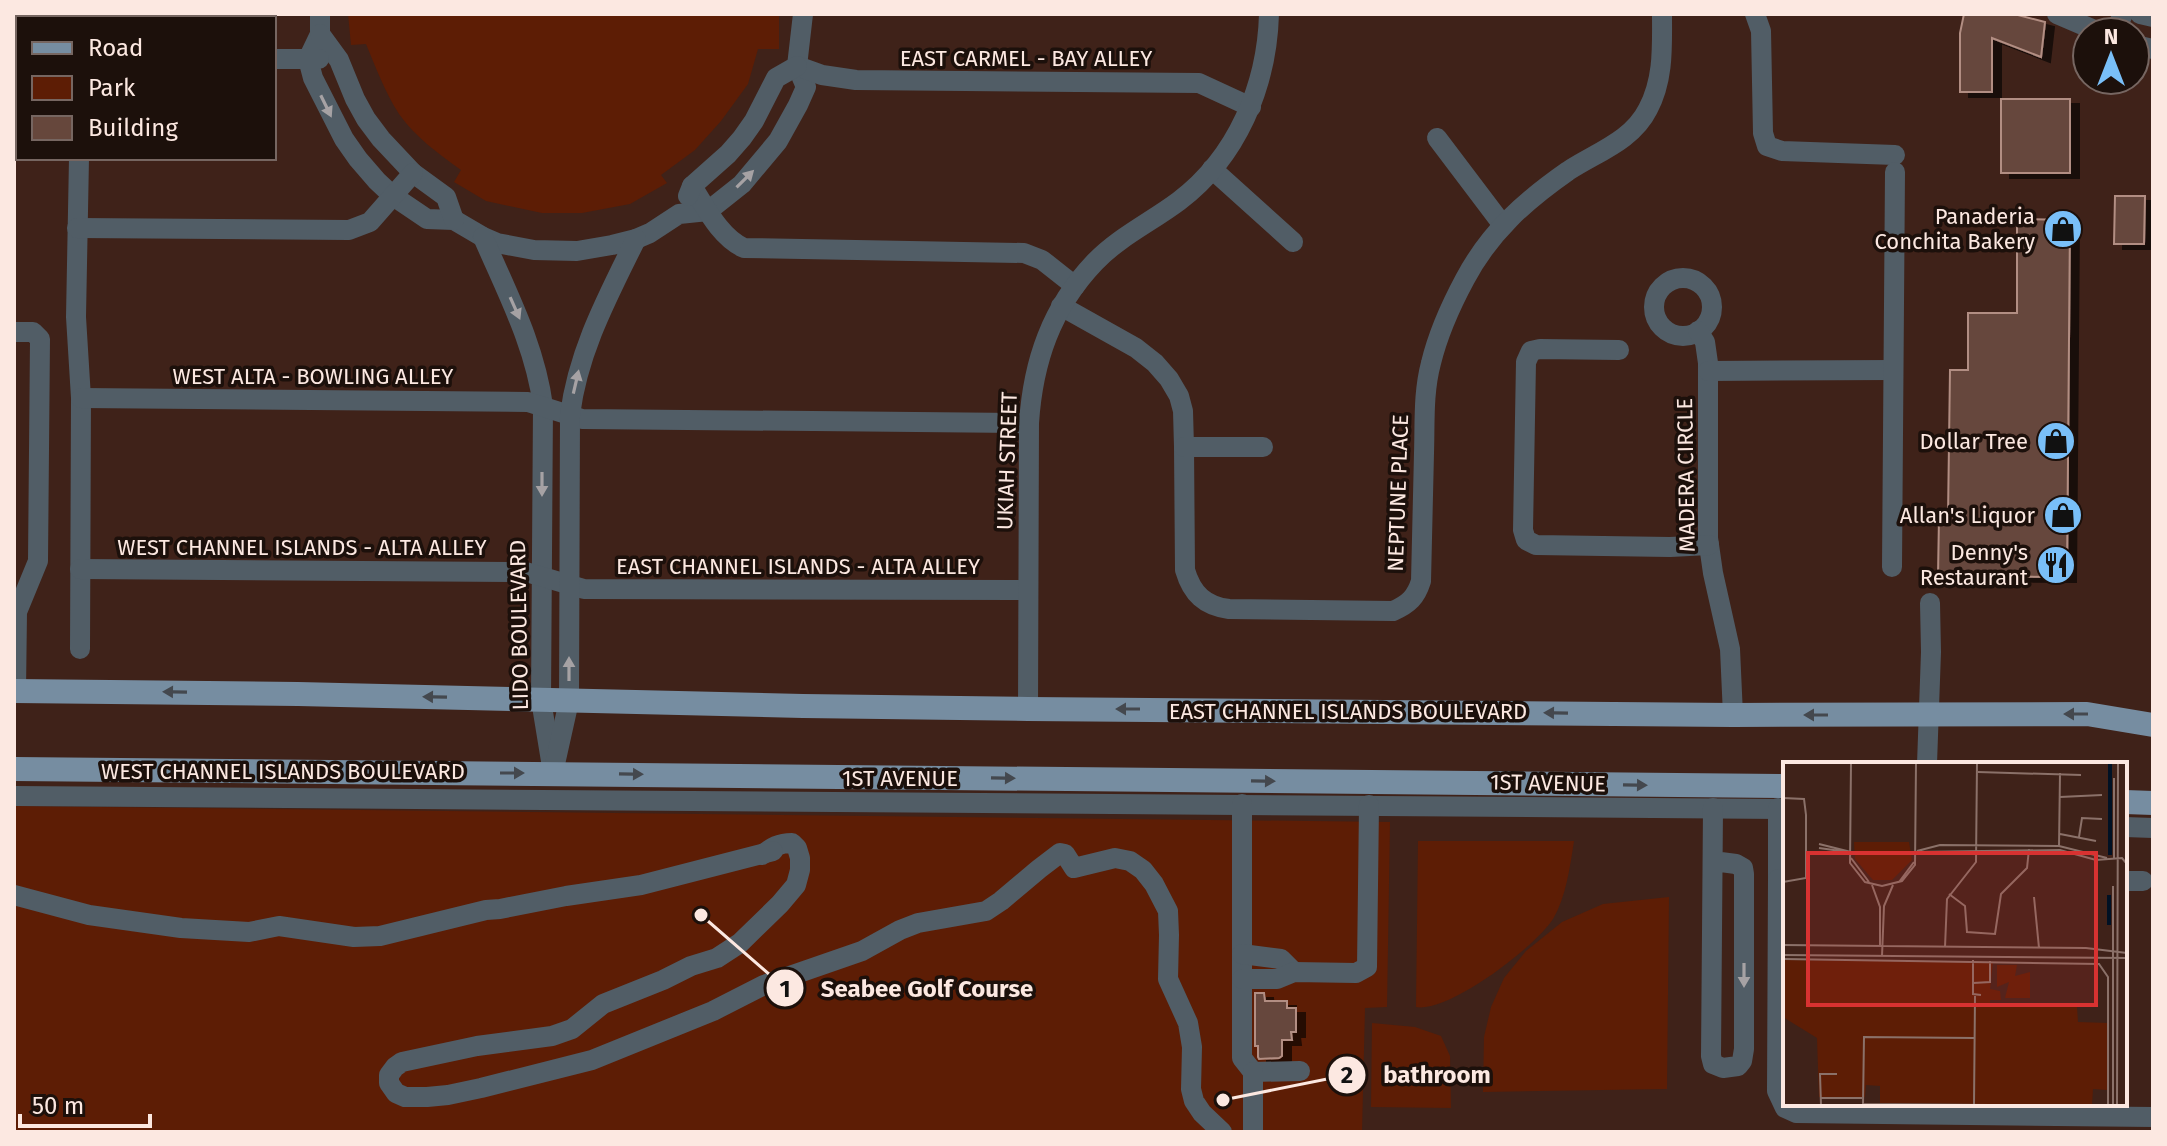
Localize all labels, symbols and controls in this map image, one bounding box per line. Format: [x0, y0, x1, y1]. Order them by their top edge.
legend [16, 16, 276, 160]
north arrow [2071, 16, 2151, 96]
text: N [2104, 23, 2118, 50]
text: Road [88, 34, 143, 62]
street label: EAST CARMEL - BAY ALLEY [900, 45, 1152, 72]
text: Park [88, 74, 136, 102]
one-way arrow [319, 94, 333, 118]
text: Building [88, 114, 178, 142]
one-way arrow [735, 171, 754, 189]
place label: Panaderia Conchita Bakery [1874, 203, 2035, 255]
shop icon: Panaderia Conchita Bakery [2042, 208, 2084, 250]
one-way arrow [508, 296, 521, 320]
street label: WEST ALTA - BOWLING ALLEY [173, 363, 453, 390]
one-way arrow [570, 369, 583, 394]
street label: UKIAH STREET [991, 391, 1023, 531]
street label: MADERA CIRCLE [1671, 398, 1701, 552]
street label: NEPTUNE PLACE [1382, 414, 1414, 572]
shop icon: Dollar Tree [2035, 420, 2077, 462]
place label: Dollar Tree [1919, 428, 2028, 455]
one-way arrow [536, 472, 549, 497]
shop icon: Allan's Liquor [2042, 494, 2084, 536]
place label: Allan's Liquor [1900, 502, 2035, 529]
street label: WEST CHANNEL ISLANDS - ALTA ALLEY [117, 534, 487, 561]
street label: LIDO BOULEVARD [504, 539, 534, 711]
place label: Denny's Restaurant [1920, 539, 2028, 591]
restaurant icon: Denny's Restaurant [2035, 544, 2077, 586]
street label: EAST CHANNEL ISLANDS - ALTA ALLEY [616, 553, 980, 580]
one-way arrow [563, 656, 575, 681]
one-way arrow [162, 686, 187, 698]
one-way arrow [422, 691, 447, 704]
street label: EAST CHANNEL ISLANDS BOULEVARD [1169, 698, 1527, 725]
one-way arrow [1115, 703, 1140, 716]
one-way arrow [1543, 707, 1568, 719]
one-way arrow [2063, 708, 2088, 721]
one-way arrow [1803, 709, 1828, 721]
street label: WEST CHANNEL ISLANDS BOULEVARD [101, 758, 465, 785]
inset map [1783, 762, 2127, 1106]
street label: 1ST AVENUE [842, 765, 958, 792]
one-way arrow [500, 767, 525, 779]
one-way arrow [619, 768, 644, 780]
street label: 1ST AVENUE [1490, 768, 1606, 798]
one-way arrow [991, 772, 1016, 784]
one-way arrow [1251, 775, 1276, 787]
one-way arrow [1623, 779, 1648, 791]
one-way arrow [1738, 963, 1750, 988]
callout: Seabee Golf Course [765, 964, 1049, 1012]
text: 1 [779, 975, 791, 1003]
text: Seabee Golf Course [821, 975, 1033, 1003]
callout: bathroom [1327, 1051, 1506, 1099]
text: 2 [1341, 1061, 1353, 1089]
text: bathroom [1383, 1061, 1491, 1089]
scale bar [20, 1078, 150, 1128]
text: 50 m [32, 1092, 84, 1120]

